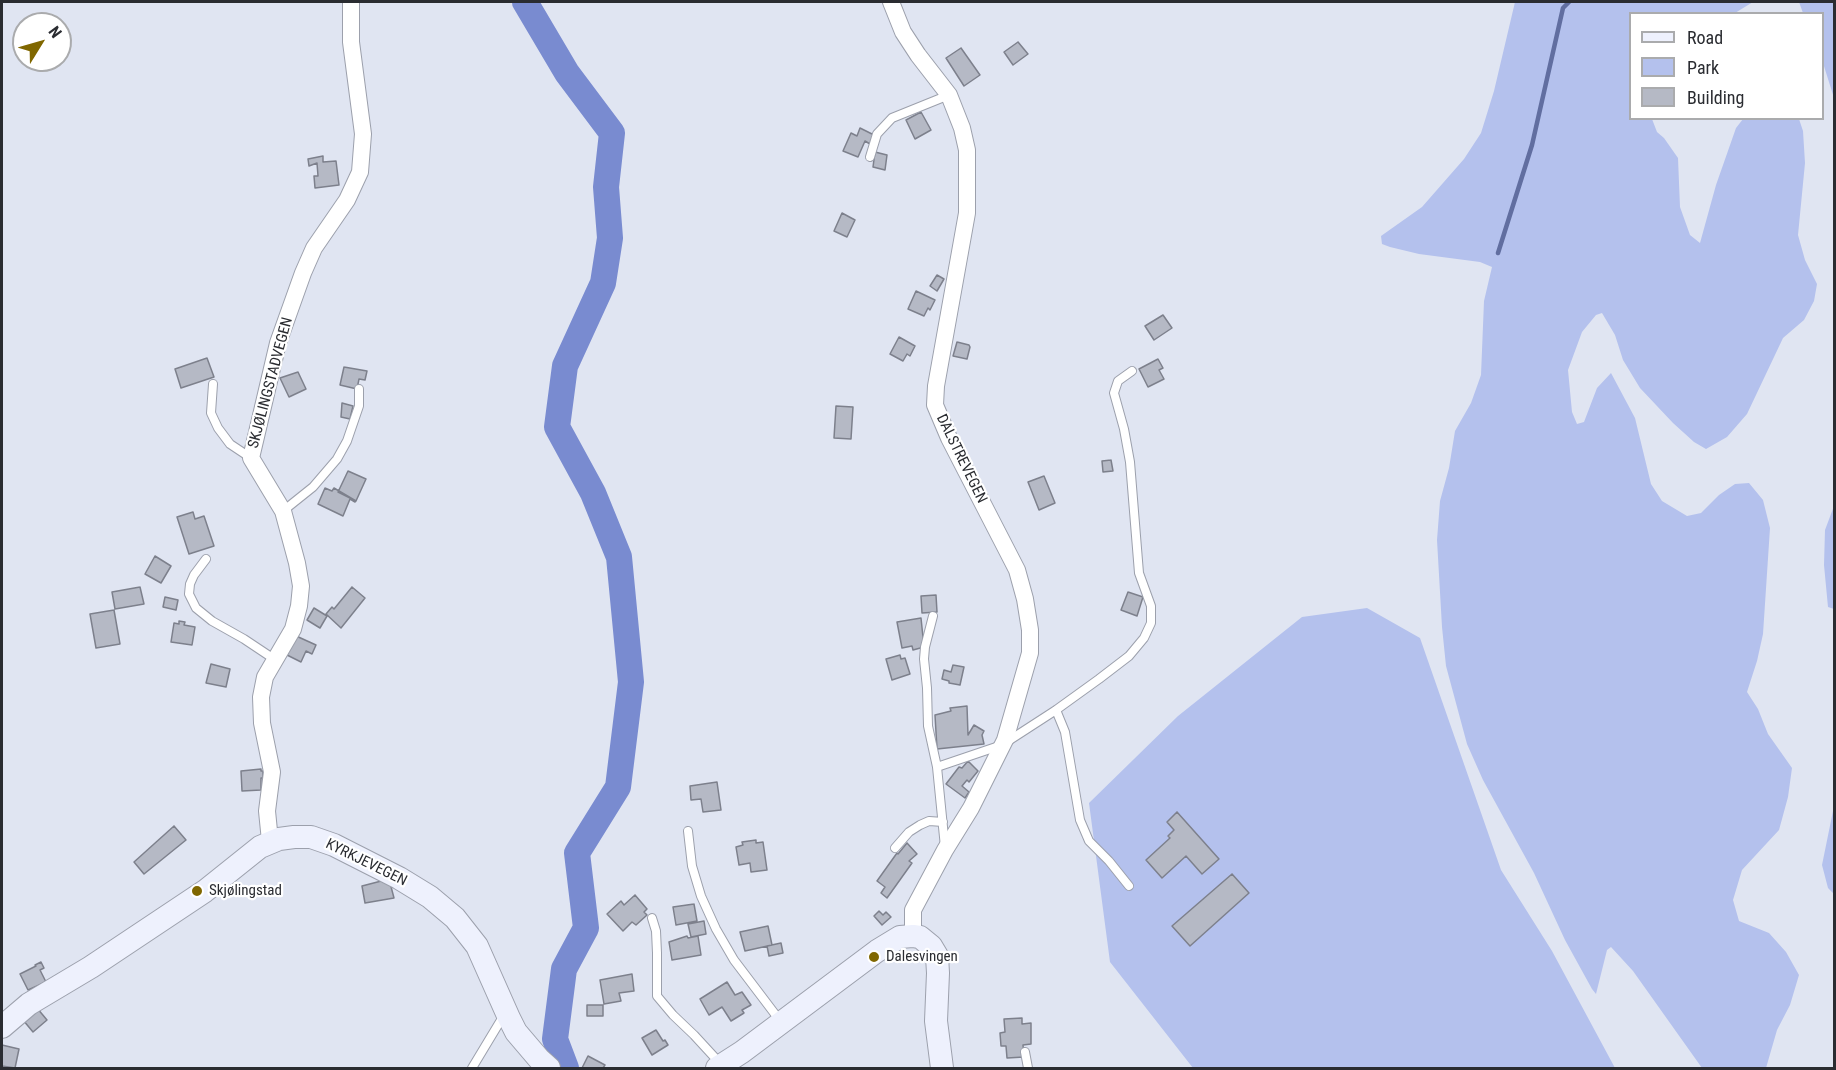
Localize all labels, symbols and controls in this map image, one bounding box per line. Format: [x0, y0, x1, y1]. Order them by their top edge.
north arrow [12, 12, 72, 72]
legend [1629, 12, 1824, 120]
text: N [45, 22, 66, 42]
text: Road [1687, 27, 1723, 48]
text: Park [1687, 57, 1719, 78]
text: Building [1687, 87, 1744, 108]
street label: SKJØLINGSTADVEGEN [245, 316, 297, 450]
street label: DALSTREVEGEN [932, 412, 990, 506]
street label: KYRKJEVEGEN [322, 836, 410, 890]
place label: Skjølingstad [209, 882, 282, 900]
marker: Skjølingstad [190, 884, 204, 898]
place label: Dalesvingen [886, 948, 958, 966]
marker: Dalesvingen [867, 950, 881, 964]

